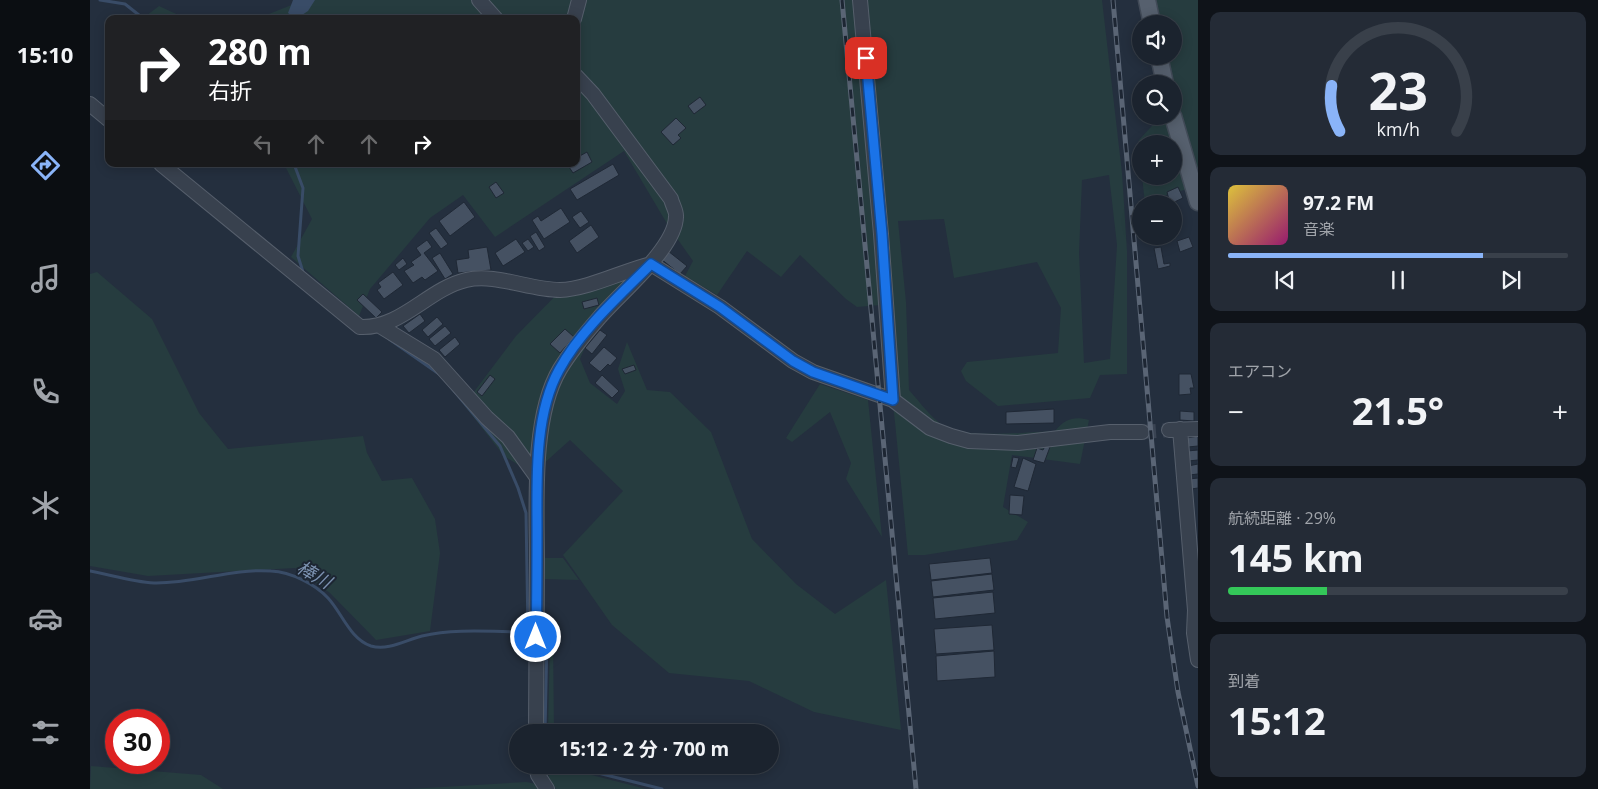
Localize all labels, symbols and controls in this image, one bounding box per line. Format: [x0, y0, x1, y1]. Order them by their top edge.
map controls [1132, 15, 1182, 245]
button: sound [1132, 15, 1182, 65]
text: 280 m [208, 28, 312, 75]
icon: right [125, 35, 190, 100]
pin [845, 37, 887, 79]
text: 15:10 [17, 39, 73, 69]
icon: arrive [852, 44, 880, 72]
text: 23 [1368, 54, 1428, 125]
text: 右折 [208, 75, 252, 105]
button: search [1132, 75, 1182, 125]
text: km/h [1376, 117, 1420, 141]
icon: left [249, 130, 277, 158]
icon: ahead [302, 130, 330, 158]
icon: ahead [355, 130, 383, 158]
icon: right [408, 130, 436, 158]
button: + [1132, 135, 1182, 185]
icon: directions [28, 148, 63, 183]
text: 97.2 FM [1303, 190, 1374, 216]
button: − [1132, 195, 1182, 245]
text: 音楽 [1303, 218, 1335, 240]
icon: music [28, 261, 63, 296]
icon: previous [1271, 266, 1299, 294]
icon: pause [1384, 266, 1412, 294]
icon: next [1497, 266, 1525, 294]
text: エアコン [1228, 360, 1292, 382]
icon: phone [28, 374, 63, 409]
text: 21.5° [1352, 384, 1444, 436]
text: − [1228, 392, 1244, 430]
text: + [1552, 392, 1568, 430]
icon: climate [28, 488, 63, 523]
text: 航続距離 · 29% [1228, 507, 1336, 529]
text: 145 km [1228, 531, 1364, 583]
water label: 棒川 [293, 555, 338, 595]
icon: car [28, 601, 63, 636]
position arrow [509, 610, 561, 662]
text: 到着 [1228, 670, 1260, 692]
text: 15:12 [1228, 694, 1326, 746]
speed limit sign: 30 [105, 709, 170, 774]
icon: filters [28, 715, 63, 750]
text: 15:12 · 2 分 · 700 m [559, 736, 729, 762]

